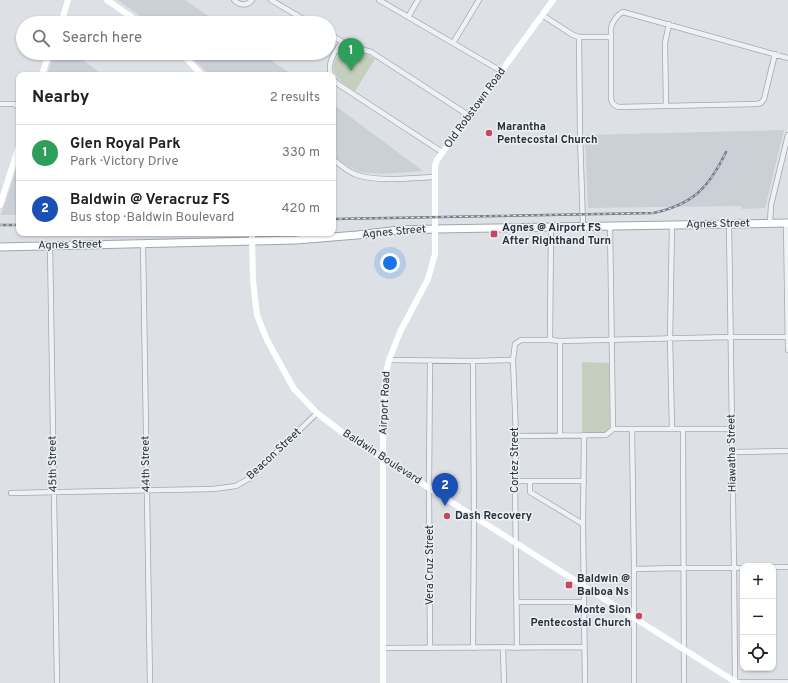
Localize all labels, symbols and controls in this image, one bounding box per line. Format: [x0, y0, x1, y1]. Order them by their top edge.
search box [16, 16, 336, 60]
icon: search [30, 27, 52, 49]
text: Search here [62, 29, 142, 48]
pin: 1 [338, 38, 364, 71]
street label: Old Robstown Road [441, 65, 509, 151]
text: Nearby [32, 87, 89, 109]
text: 2 results [270, 90, 320, 106]
place label: Marantha Pentecostal Church [497, 120, 597, 147]
marker: Marantha Pentecostal Church [484, 128, 494, 138]
text: Glen Royal Park [70, 135, 181, 154]
text: 1 [42, 145, 48, 161]
text: 330 m [282, 145, 320, 161]
text: Park · Victory Drive [70, 154, 178, 170]
text: Baldwin @ Veracruz FS [70, 191, 230, 210]
text: 2 [41, 201, 49, 217]
text: 420 m [282, 201, 320, 217]
text: Bus stop · Baldwin Boulevard [70, 210, 234, 226]
street label: Agnes Street [686, 216, 750, 232]
place label: Agnes @ Airport FS After Righthand Turn [502, 221, 611, 248]
street label: Agnes Street [362, 222, 426, 242]
marker: Agnes @ Airport FS After Righthand Turn [489, 229, 499, 239]
street label: Agnes Street [38, 237, 102, 253]
your location [380, 253, 400, 273]
street label: Airport Road [376, 371, 394, 435]
street label: Hiawatha Street [724, 414, 740, 492]
street label: Beacon Street [244, 425, 304, 483]
street label: Baldwin Boulevard [340, 426, 424, 488]
street label: Cortez Street [508, 427, 522, 493]
street label: 45th Street [46, 436, 60, 492]
street label: 44th Street [139, 436, 153, 492]
pin: 2 [432, 473, 458, 506]
place label: Dash Recovery [455, 509, 532, 523]
marker: Dash Recovery [442, 511, 452, 521]
street label: Vera Cruz Street [423, 525, 437, 605]
map controls [740, 563, 776, 671]
button: + [740, 563, 776, 599]
place label: Baldwin @ Balboa Ns [577, 572, 630, 599]
marker: Baldwin @ Balboa Ns [564, 580, 574, 590]
button: − [740, 599, 776, 635]
place label: Monte Sion Pentecostal Church [531, 603, 631, 630]
marker: Monte Sion Pentecostal Church [634, 611, 644, 621]
button: locate [740, 635, 776, 671]

